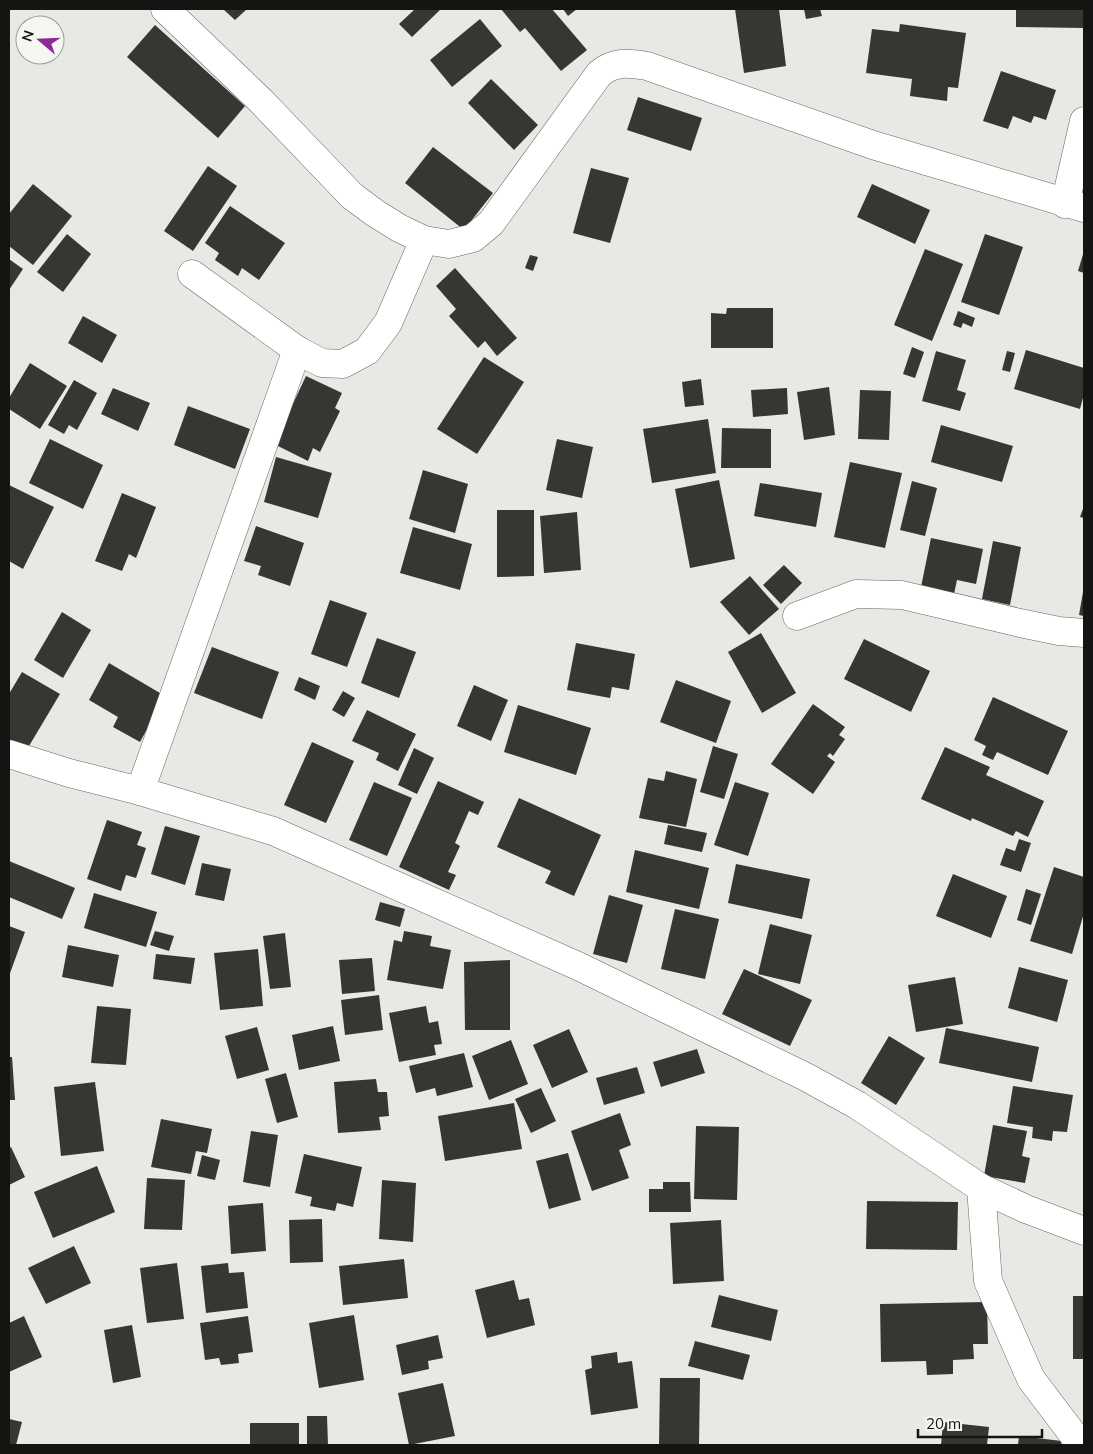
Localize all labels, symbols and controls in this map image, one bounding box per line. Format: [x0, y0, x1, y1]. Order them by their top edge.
north arrow [15, 15, 65, 65]
text: N [17, 28, 38, 44]
scale bar [918, 1406, 1042, 1438]
text: 20 m [926, 1414, 961, 1433]

